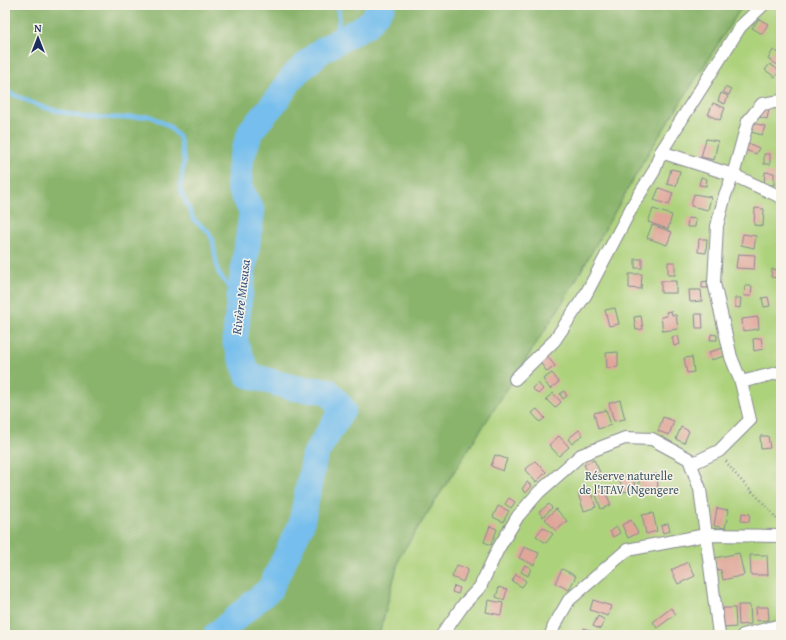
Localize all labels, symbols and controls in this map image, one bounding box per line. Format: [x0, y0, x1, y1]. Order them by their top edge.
north arrow [18, 18, 58, 58]
text: N [34, 20, 42, 36]
water label: Rivière Mususa [227, 258, 255, 337]
park label: Réserve naturelle de l'ITAV (Ngengere [579, 467, 679, 498]

